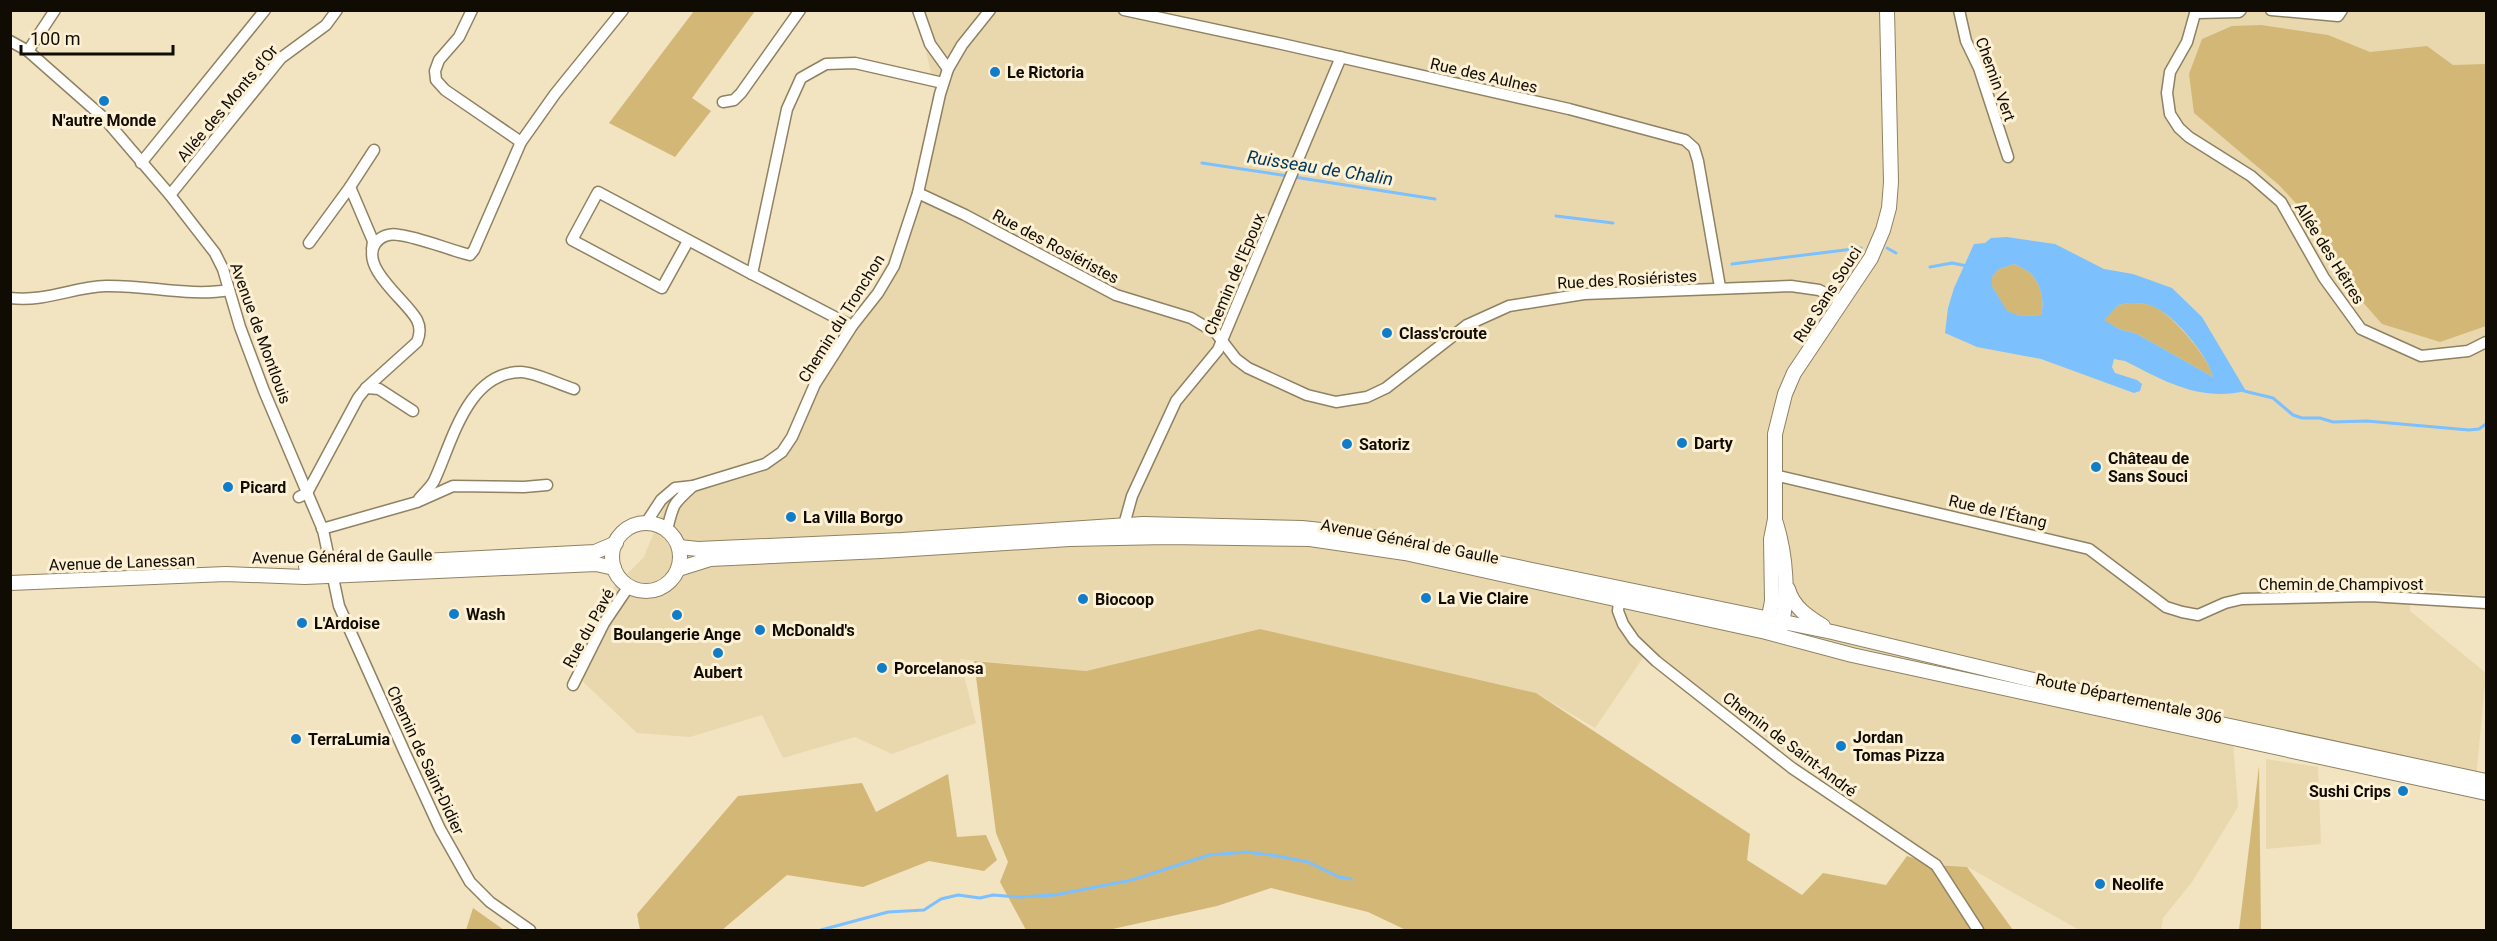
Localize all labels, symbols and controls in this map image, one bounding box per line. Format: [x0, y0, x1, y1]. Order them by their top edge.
scale bar [21, 18, 172, 56]
text: 100 m [30, 28, 81, 49]
street label: Chemin Vert [1972, 35, 2019, 124]
street label: Allée des Monts d'Or [173, 41, 282, 166]
street label: Rue des Aulnes [1428, 54, 1539, 97]
place label: Le Rictoria [1007, 63, 1084, 82]
marker: Le Rictoria [988, 65, 1002, 79]
marker: N'autre Monde [97, 94, 111, 108]
place label: N'autre Monde [52, 111, 157, 130]
water label: Ruisseau de Chalin [1246, 146, 1395, 189]
street label: Allée des Hêtres [2291, 199, 2368, 308]
street label: Rue des Rosiéristes [989, 205, 1122, 288]
street label: Chemin de l'Epoux [1200, 210, 1269, 338]
street label: Rue Sans Souci [1789, 243, 1865, 346]
street label: Chemin du Tronchon [794, 251, 889, 386]
street label: Avenue de Montlouis [226, 260, 295, 406]
street label: Rue des Rosiéristes [1557, 266, 1697, 293]
place label: Class'croute [1399, 324, 1487, 343]
marker: Class'croute [1380, 326, 1394, 340]
place label: Darty [1694, 434, 1734, 453]
place label: Satoriz [1359, 435, 1410, 454]
marker: Darty [1675, 436, 1689, 450]
marker: Satoriz [1340, 437, 1354, 451]
place label: Château de Sans Souci [2108, 449, 2190, 486]
marker: Château de Sans Souci [2089, 460, 2103, 474]
place label: Picard [240, 478, 286, 497]
marker: Picard [221, 480, 235, 494]
street label: Rue de l'Étang [1947, 491, 2049, 532]
place label: La Villa Borgo [803, 508, 903, 527]
marker: La Villa Borgo [784, 510, 798, 524]
street label: Avenue Général de Gaulle [1319, 515, 1500, 568]
street label: Avenue Général de Gaulle [251, 545, 433, 568]
street label: Avenue de Lanessan [48, 550, 196, 575]
street label: Chemin de Champivost [2259, 575, 2424, 594]
street label: Rue du Pavé [559, 585, 618, 671]
place label: La Vie Claire [1438, 589, 1529, 608]
place label: Biocoop [1095, 590, 1154, 609]
marker: La Vie Claire [1419, 591, 1433, 605]
marker: Biocoop [1076, 592, 1090, 606]
place label: Wash [466, 605, 506, 624]
marker: Wash [447, 607, 461, 621]
marker: Boulangerie Ange [670, 608, 684, 622]
place label: L'Ardoise [314, 614, 380, 633]
marker: L'Ardoise [295, 616, 309, 630]
place label: McDonald's [772, 621, 855, 640]
marker: McDonald's [753, 623, 767, 637]
place label: Boulangerie Ange [613, 625, 741, 644]
marker: Aubert [711, 646, 725, 660]
place label: Porcelanosa [894, 659, 984, 678]
marker: Porcelanosa [875, 661, 889, 675]
place label: Aubert [694, 663, 743, 682]
street label: Route Départementale 306 [2034, 669, 2224, 728]
street label: Chemin de Saint-Didier [383, 683, 469, 838]
street label: Chemin de Saint-André [1719, 688, 1860, 801]
place label: Jordan Tomas Pizza [1853, 728, 1945, 765]
place label: TerraLumia [308, 730, 390, 749]
marker: TerraLumia [289, 732, 303, 746]
marker: Jordan Tomas Pizza [1834, 739, 1848, 753]
place label: Sushi Crips [2309, 782, 2391, 801]
marker: Sushi Crips [2396, 784, 2410, 798]
place label: Neolife [2112, 875, 2164, 894]
marker: Neolife [2093, 877, 2107, 891]

